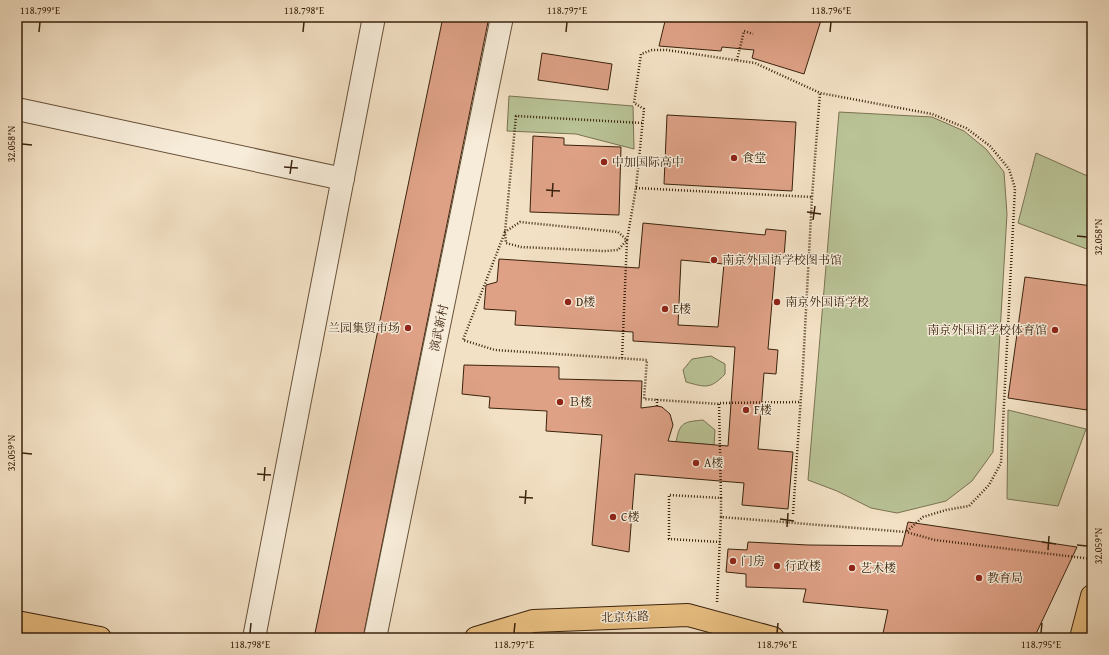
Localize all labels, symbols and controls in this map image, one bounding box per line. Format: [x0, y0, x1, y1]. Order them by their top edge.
text: 118.799°E [20, 3, 60, 18]
text: 118.798°E [284, 3, 324, 18]
text: 118.797°E [547, 3, 587, 18]
text: 118.796°E [811, 3, 851, 18]
text: 32.058°N [4, 125, 19, 162]
place label: 食堂 [742, 149, 766, 166]
place label: 中加国际高中 [612, 153, 684, 170]
marker: 食堂 [729, 153, 739, 163]
marker: 中加国际高中 [599, 157, 609, 167]
text: 32.058°N [1091, 218, 1106, 255]
place label: 南京外国语学校图书馆 [722, 251, 842, 268]
marker: 南京外国语学校图书馆 [709, 255, 719, 265]
place label: D楼 [576, 293, 595, 310]
place label: 南京外国语学校 [785, 293, 869, 310]
marker: D楼 [563, 297, 573, 307]
marker: 南京外国语学校 [772, 297, 782, 307]
place label: E楼 [673, 300, 691, 317]
street label: 演武新村 [425, 303, 452, 353]
marker: E楼 [660, 304, 670, 314]
place label: 兰园集贸市场 [328, 319, 400, 336]
place label: 南京外国语学校体育馆 [927, 321, 1047, 338]
marker: 兰园集贸市场 [403, 323, 413, 333]
marker: 南京外国语学校体育馆 [1050, 325, 1060, 335]
place label: Ｂ楼 [568, 393, 592, 410]
marker: Ｂ楼 [555, 397, 565, 407]
place label: F楼 [754, 401, 772, 418]
marker: F楼 [741, 405, 751, 415]
text: 32.059°N [4, 434, 19, 471]
place label: A楼 [704, 454, 723, 471]
marker: A楼 [691, 458, 701, 468]
place label: C楼 [621, 508, 640, 525]
marker: C楼 [608, 512, 618, 522]
text: 32.059°N [1091, 527, 1106, 564]
place label: 门房 [741, 552, 765, 569]
marker: 门房 [728, 556, 738, 566]
place label: 行政楼 [785, 557, 821, 574]
place label: 艺术楼 [860, 559, 896, 576]
marker: 行政楼 [772, 561, 782, 571]
marker: 艺术楼 [847, 563, 857, 573]
place label: 教育局 [987, 569, 1023, 586]
marker: 教育局 [974, 573, 984, 583]
street label: 北京东路 [601, 607, 649, 626]
text: 118.798°E [230, 637, 270, 652]
text: 118.797°E [494, 637, 534, 652]
text: 118.796°E [757, 637, 797, 652]
text: 118.795°E [1021, 637, 1061, 652]

